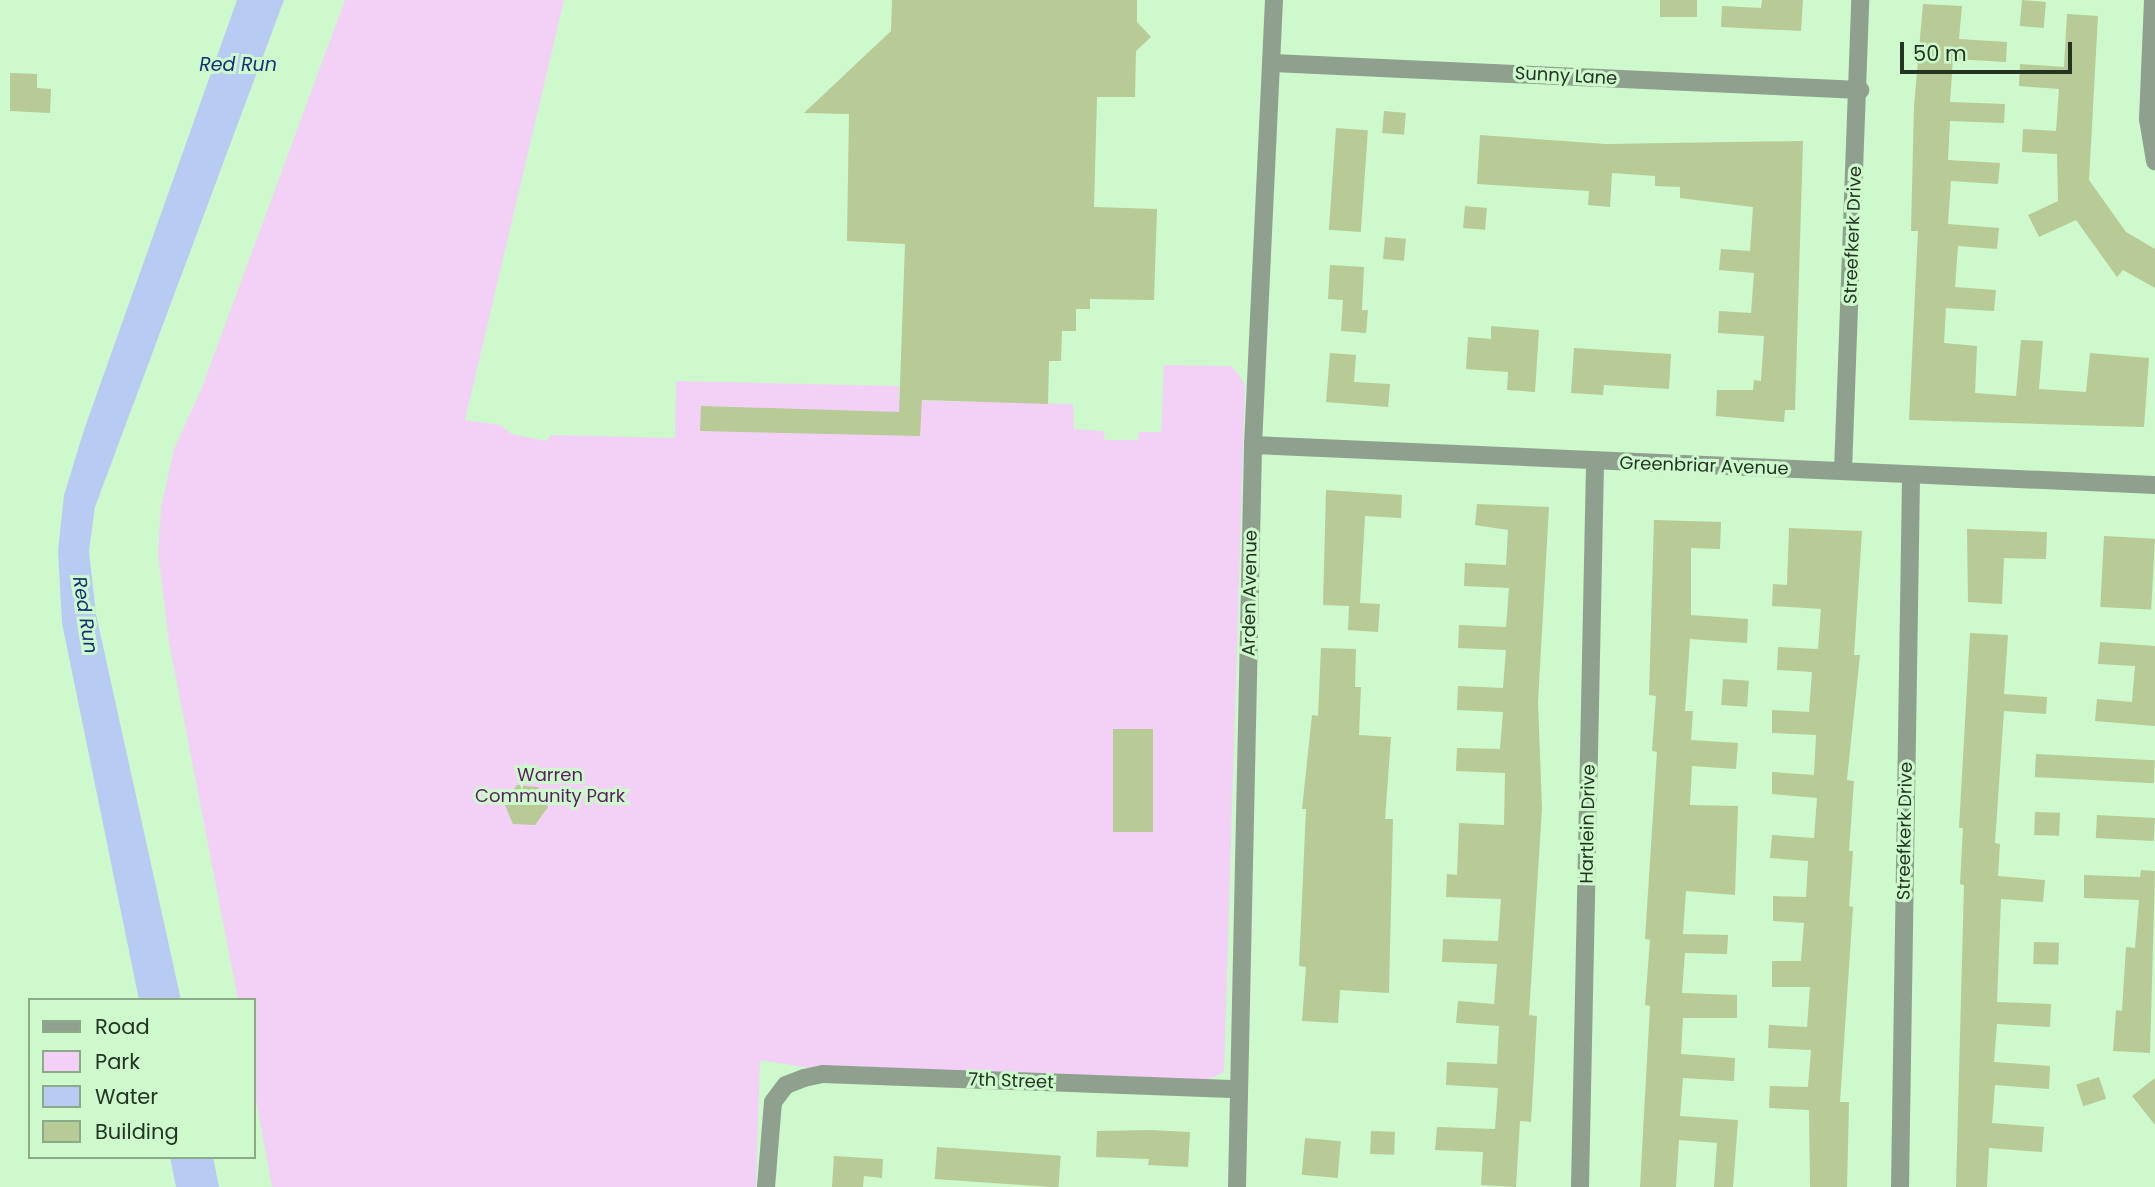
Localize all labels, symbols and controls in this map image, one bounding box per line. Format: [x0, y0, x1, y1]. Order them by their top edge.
scale bar [1903, 28, 2074, 72]
text: 50 m [1913, 39, 1967, 68]
water label: Red Run [199, 54, 277, 76]
street label: Sunny Lane [1514, 63, 1618, 89]
street label: Streefkerk Drive [1840, 165, 1866, 305]
street label: Greenbriar Avenue [1619, 452, 1789, 480]
street label: Arden Avenue [1238, 530, 1262, 656]
water label: Red Run [68, 575, 102, 655]
street label: Streefkerk Drive [1893, 762, 1917, 900]
street label: Hartlein Drive [1576, 764, 1600, 884]
park label: Warren Community Park [475, 765, 625, 808]
legend [28, 998, 256, 1159]
text: Road [95, 1012, 150, 1041]
text: Park [95, 1047, 140, 1076]
street label: 7th Street [968, 1069, 1054, 1093]
text: Water [95, 1082, 158, 1111]
text: Building [95, 1117, 179, 1146]

